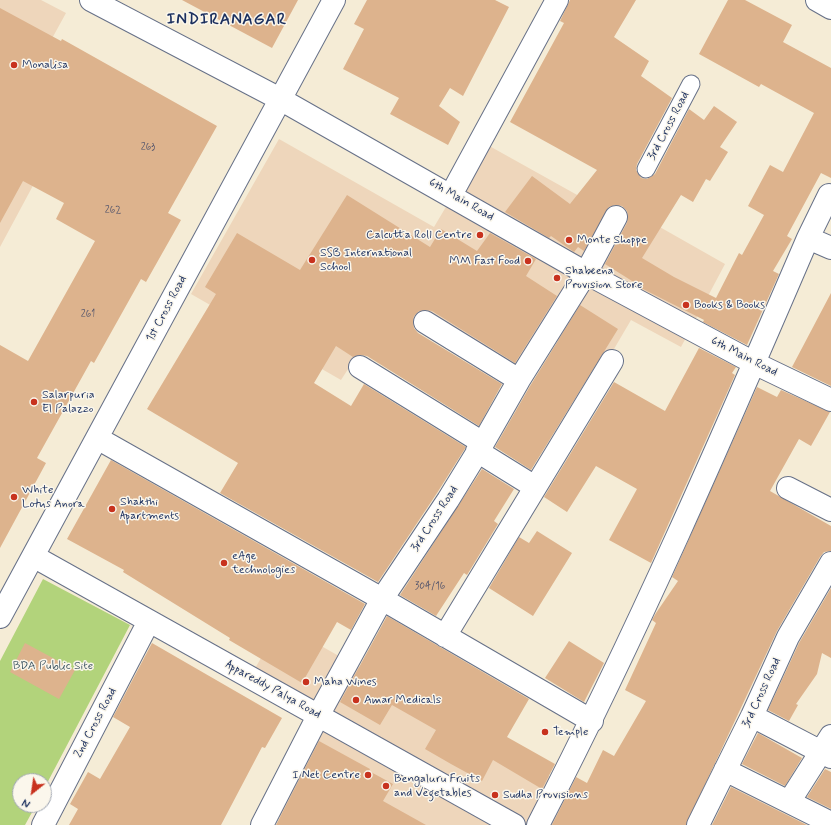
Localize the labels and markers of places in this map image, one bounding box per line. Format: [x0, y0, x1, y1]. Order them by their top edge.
place label: Monalisa [22, 58, 68, 72]
marker: Monalisa [9, 60, 19, 70]
place label: Calcutta Roll Centre [366, 228, 472, 242]
marker: Calcutta Roll Centre [475, 230, 485, 240]
place label: Monte Shoppe [577, 233, 647, 247]
marker: Monte Shoppe [564, 235, 574, 245]
place label: SSB International School [320, 246, 412, 274]
place label: MM Fast Food [449, 254, 520, 268]
marker: SSB International School [307, 255, 317, 265]
marker: MM Fast Food [523, 256, 533, 266]
place label: Shabeena Provision Store [565, 264, 642, 292]
marker: Shabeena Provision Store [552, 273, 562, 283]
place label: Books & Books [694, 298, 765, 312]
marker: Books & Books [681, 300, 691, 310]
place label: Salarpuria El Palazzo [42, 388, 95, 416]
marker: Salarpuria El Palazzo [29, 397, 39, 407]
place label: White Lotus Anora [22, 483, 85, 511]
marker: White Lotus Anora [9, 492, 19, 502]
place label: Shakthi Apartments [120, 495, 179, 523]
marker: Shakthi Apartments [107, 504, 117, 514]
place label: eAge technologies [232, 549, 295, 577]
marker: eAge technologies [219, 558, 229, 568]
place label: Maha Wines [314, 675, 377, 689]
marker: Maha Wines [301, 677, 311, 687]
place label: Amar Medicals [364, 693, 441, 707]
marker: Amar Medicals [351, 695, 361, 705]
place label: Temple [553, 725, 588, 739]
marker: Temple [540, 727, 550, 737]
place label: I Net Centre [292, 768, 360, 782]
marker: I Net Centre [363, 770, 373, 780]
place label: Bengaluru Fruits and Vegetables [394, 772, 480, 800]
marker: Bengaluru Fruits and Vegetables [381, 781, 391, 791]
place label: Sudha Provisions [503, 788, 588, 802]
marker: Sudha Provisions [490, 790, 500, 800]

